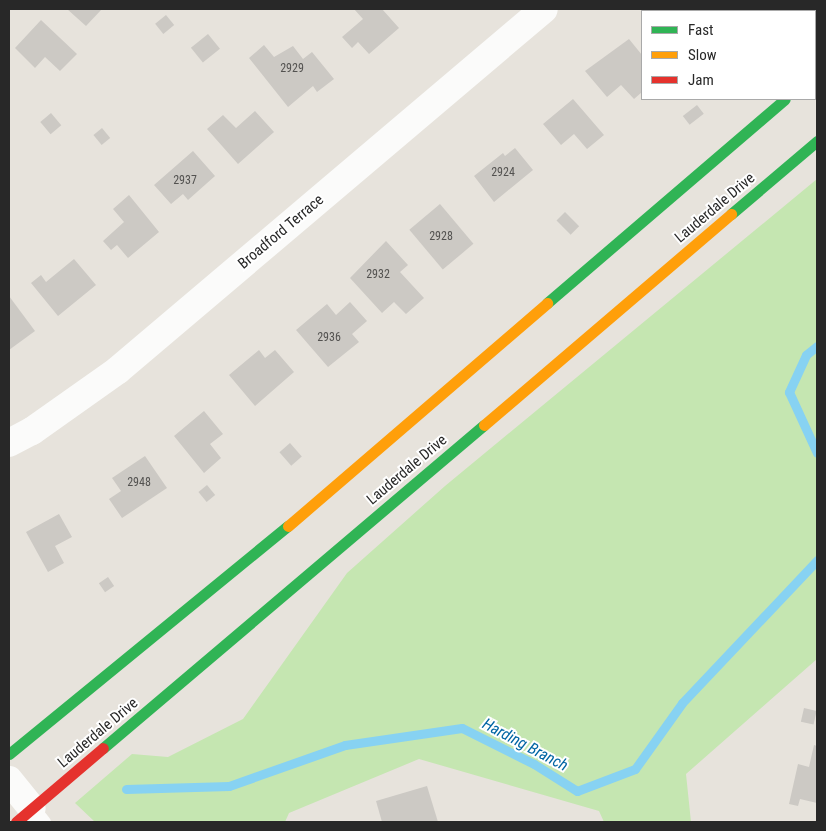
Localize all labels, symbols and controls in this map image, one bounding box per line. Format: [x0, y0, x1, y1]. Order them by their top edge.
legend [641, 10, 816, 100]
text: Fast [688, 21, 713, 39]
text: Slow [688, 46, 717, 64]
house number: 2929 [280, 62, 304, 76]
text: Jam [688, 71, 714, 89]
house number: 2924 [491, 166, 515, 180]
street label: Lauderdale Drive [671, 169, 759, 247]
house number: 2937 [173, 174, 197, 188]
street label: Broadford Terrace [234, 191, 328, 273]
house number: 2928 [429, 230, 453, 244]
house number: 2932 [366, 268, 390, 282]
house number: 2936 [317, 331, 341, 345]
street label: Lauderdale Drive [363, 431, 451, 509]
house number: 2948 [127, 476, 151, 490]
street label: Lauderdale Drive [54, 694, 142, 772]
water label: Harding Branch [479, 714, 571, 776]

